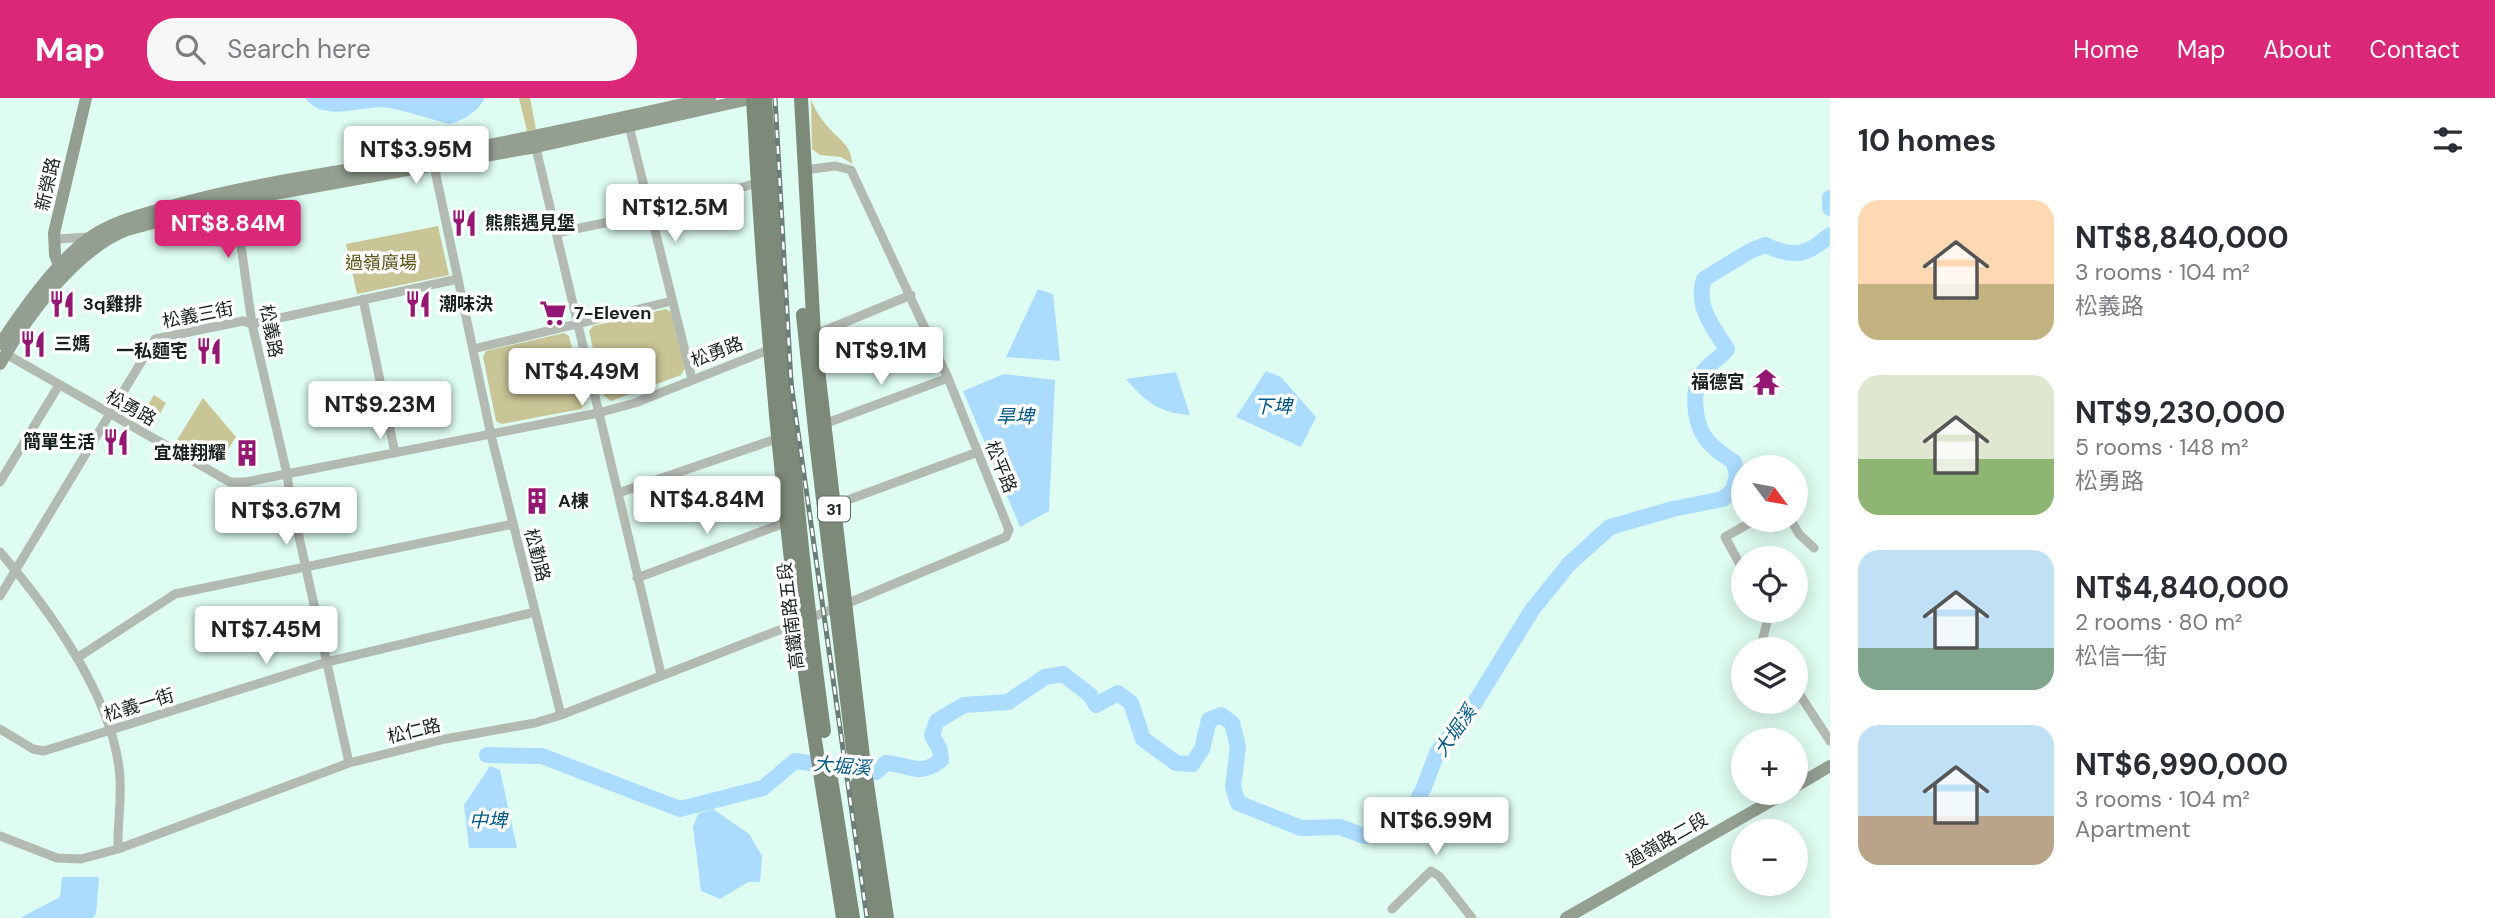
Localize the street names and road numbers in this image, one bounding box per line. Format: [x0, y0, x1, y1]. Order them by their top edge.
street label: 新榮路 [30, 155, 66, 213]
street label: 松義三街 [160, 296, 236, 334]
street label: 松義路 [254, 302, 288, 360]
street label: 松勇路 [687, 331, 747, 373]
street label: 松勇路 [102, 384, 160, 432]
street label: 松平路 [980, 437, 1022, 497]
road number: 31 [818, 496, 850, 522]
street label: 松勤路 [518, 526, 556, 584]
street label: 高鐵南路五段 [773, 561, 809, 671]
street label: 松義一街 [101, 683, 177, 727]
street label: 松仁路 [385, 713, 443, 749]
street label: 過嶺路二段 [1622, 807, 1712, 873]

